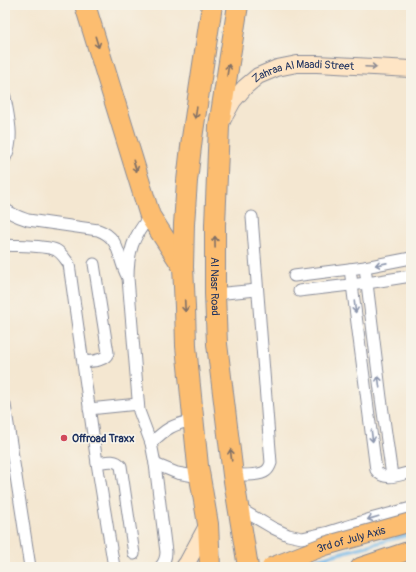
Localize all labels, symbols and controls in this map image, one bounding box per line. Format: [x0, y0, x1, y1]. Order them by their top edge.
one-way arrow [94, 36, 101, 49]
street label: Zahraa Al Maadi Street [249, 57, 355, 85]
one-way arrow [364, 63, 377, 71]
one-way arrow [225, 64, 233, 77]
one-way arrow [192, 106, 200, 119]
one-way arrow [132, 160, 139, 173]
one-way arrow [211, 236, 219, 249]
street label: Al Nasr Road [208, 257, 222, 316]
one-way arrow [375, 261, 388, 269]
one-way arrow [181, 299, 189, 312]
one-way arrow [351, 300, 359, 313]
one-way arrow [375, 376, 383, 389]
one-way arrow [368, 429, 375, 442]
place label: Offroad Traxx [72, 432, 135, 445]
marker: Offroad Traxx [59, 433, 69, 443]
one-way arrow [227, 449, 234, 462]
one-way arrow [367, 515, 380, 522]
street label: 3rd of July Axis [315, 523, 387, 555]

